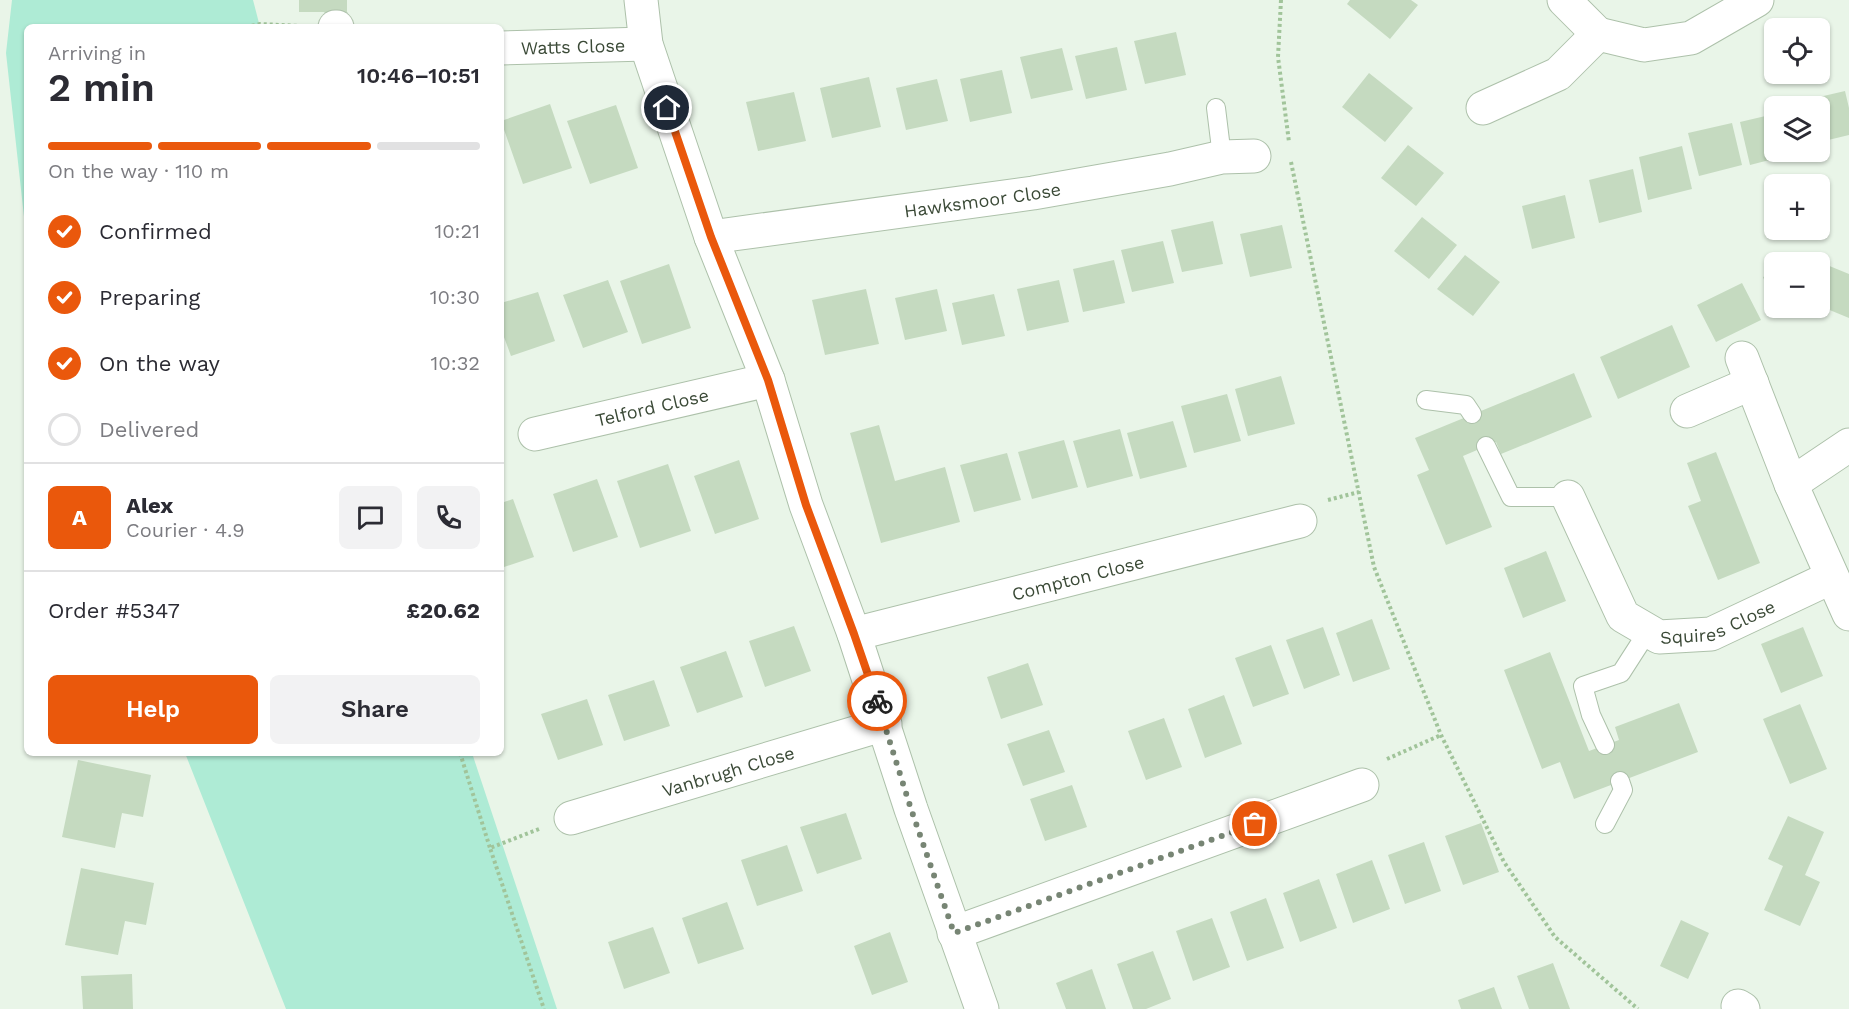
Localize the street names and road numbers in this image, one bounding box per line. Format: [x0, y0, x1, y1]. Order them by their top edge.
street label: Watts Close [520, 34, 626, 58]
street label: Hawksmoor Close [903, 178, 1062, 221]
street label: Telford Close [593, 384, 711, 430]
street label: Compton Close [1010, 550, 1146, 604]
street label: Squires Close [1659, 595, 1778, 647]
street label: Vanbrugh Close [659, 741, 797, 801]

